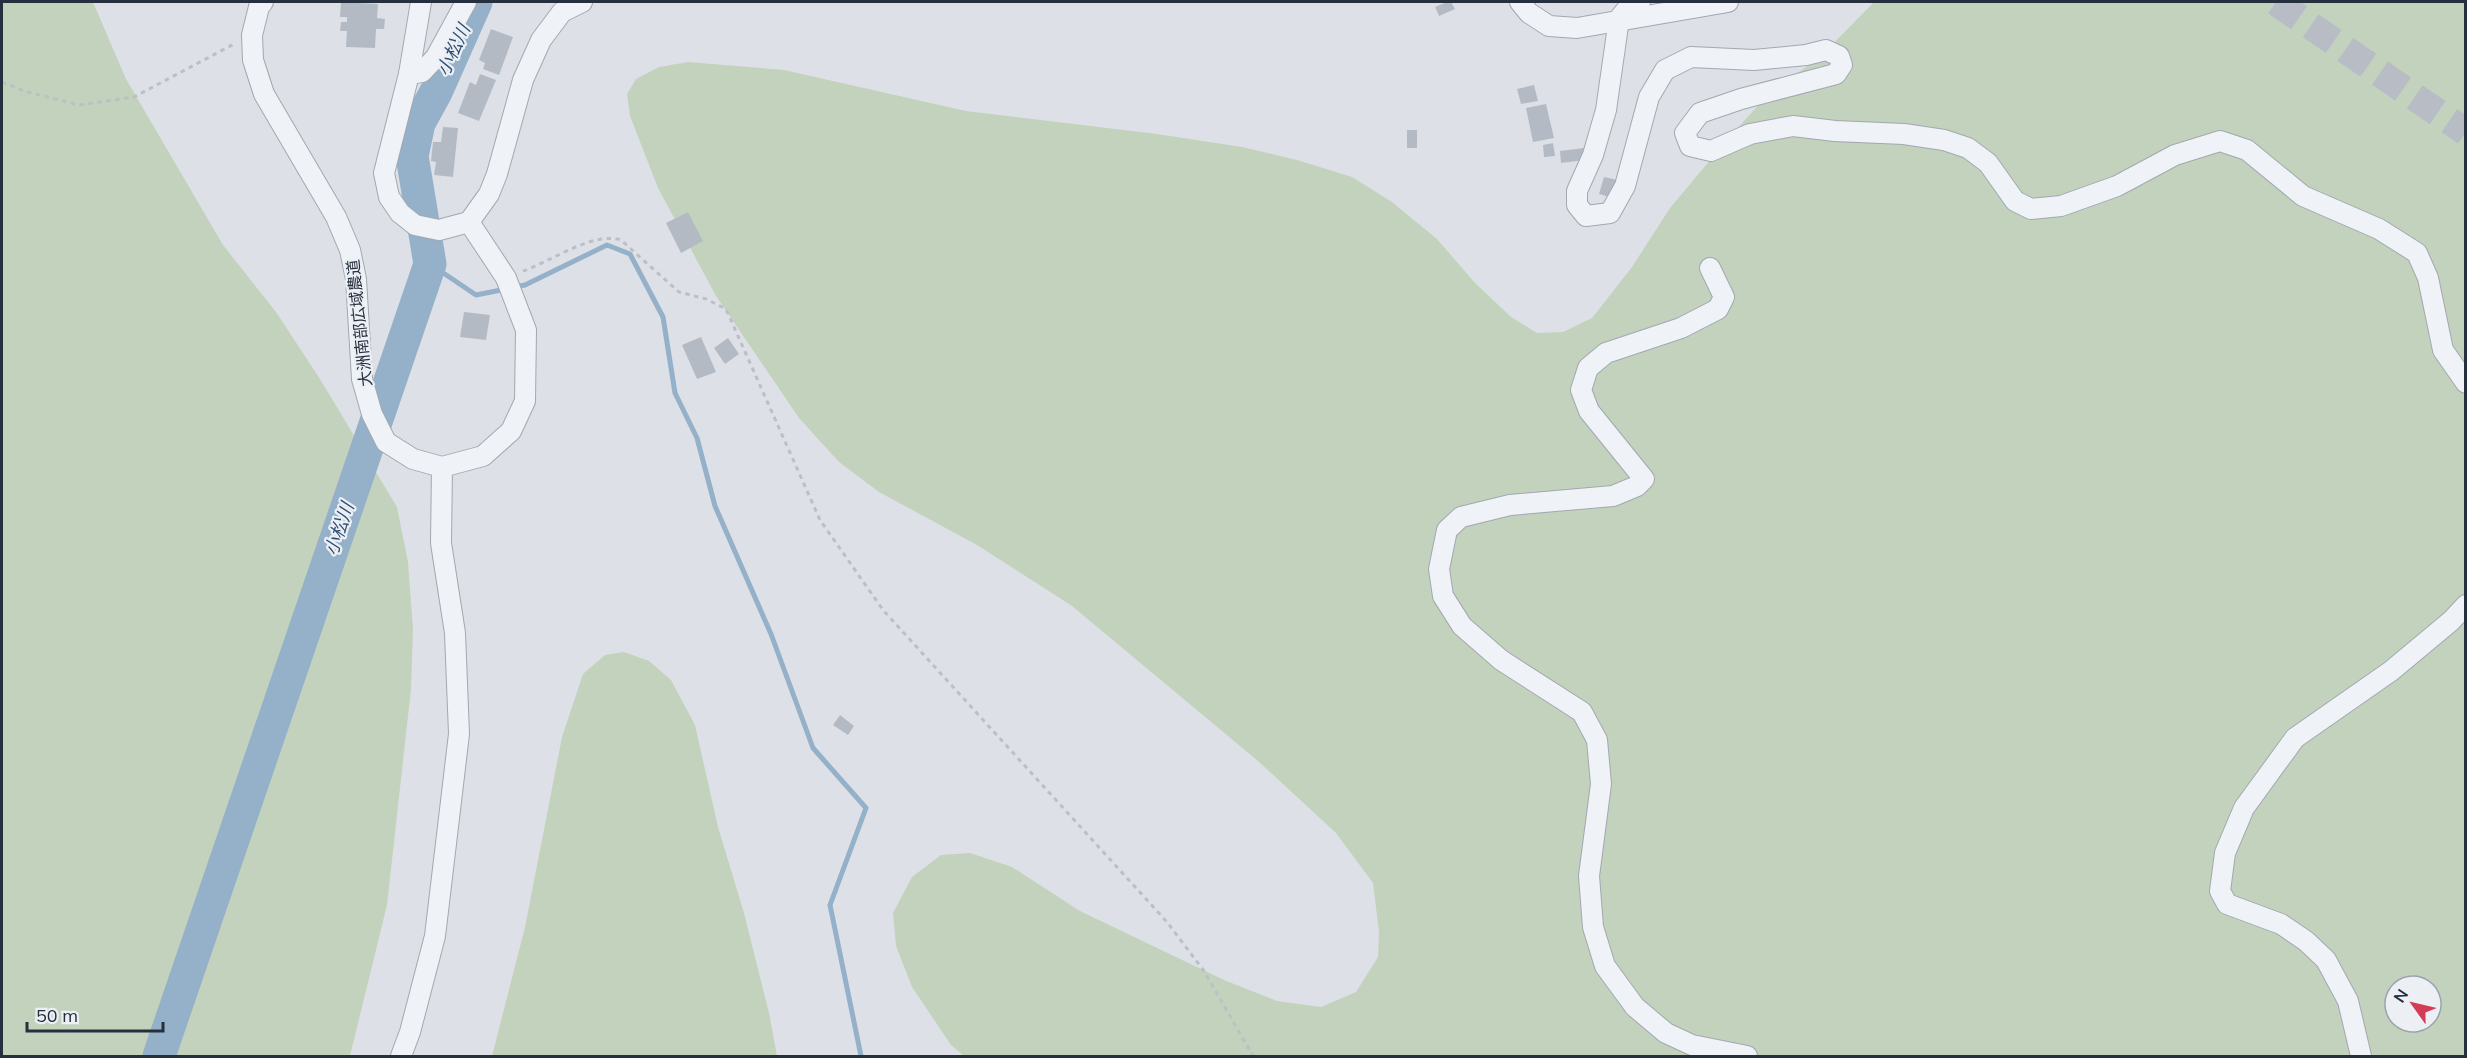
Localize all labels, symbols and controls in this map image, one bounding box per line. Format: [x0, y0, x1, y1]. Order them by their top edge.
water label: 小松川 [431, 19, 476, 79]
street label: 大洲南部広域農道 [342, 258, 376, 388]
water label: 小松川 [319, 498, 359, 558]
north arrow [2383, 974, 2443, 1034]
text: N [2389, 985, 2412, 1006]
scale bar [27, 995, 164, 1033]
text: 50 m [36, 1004, 78, 1027]

